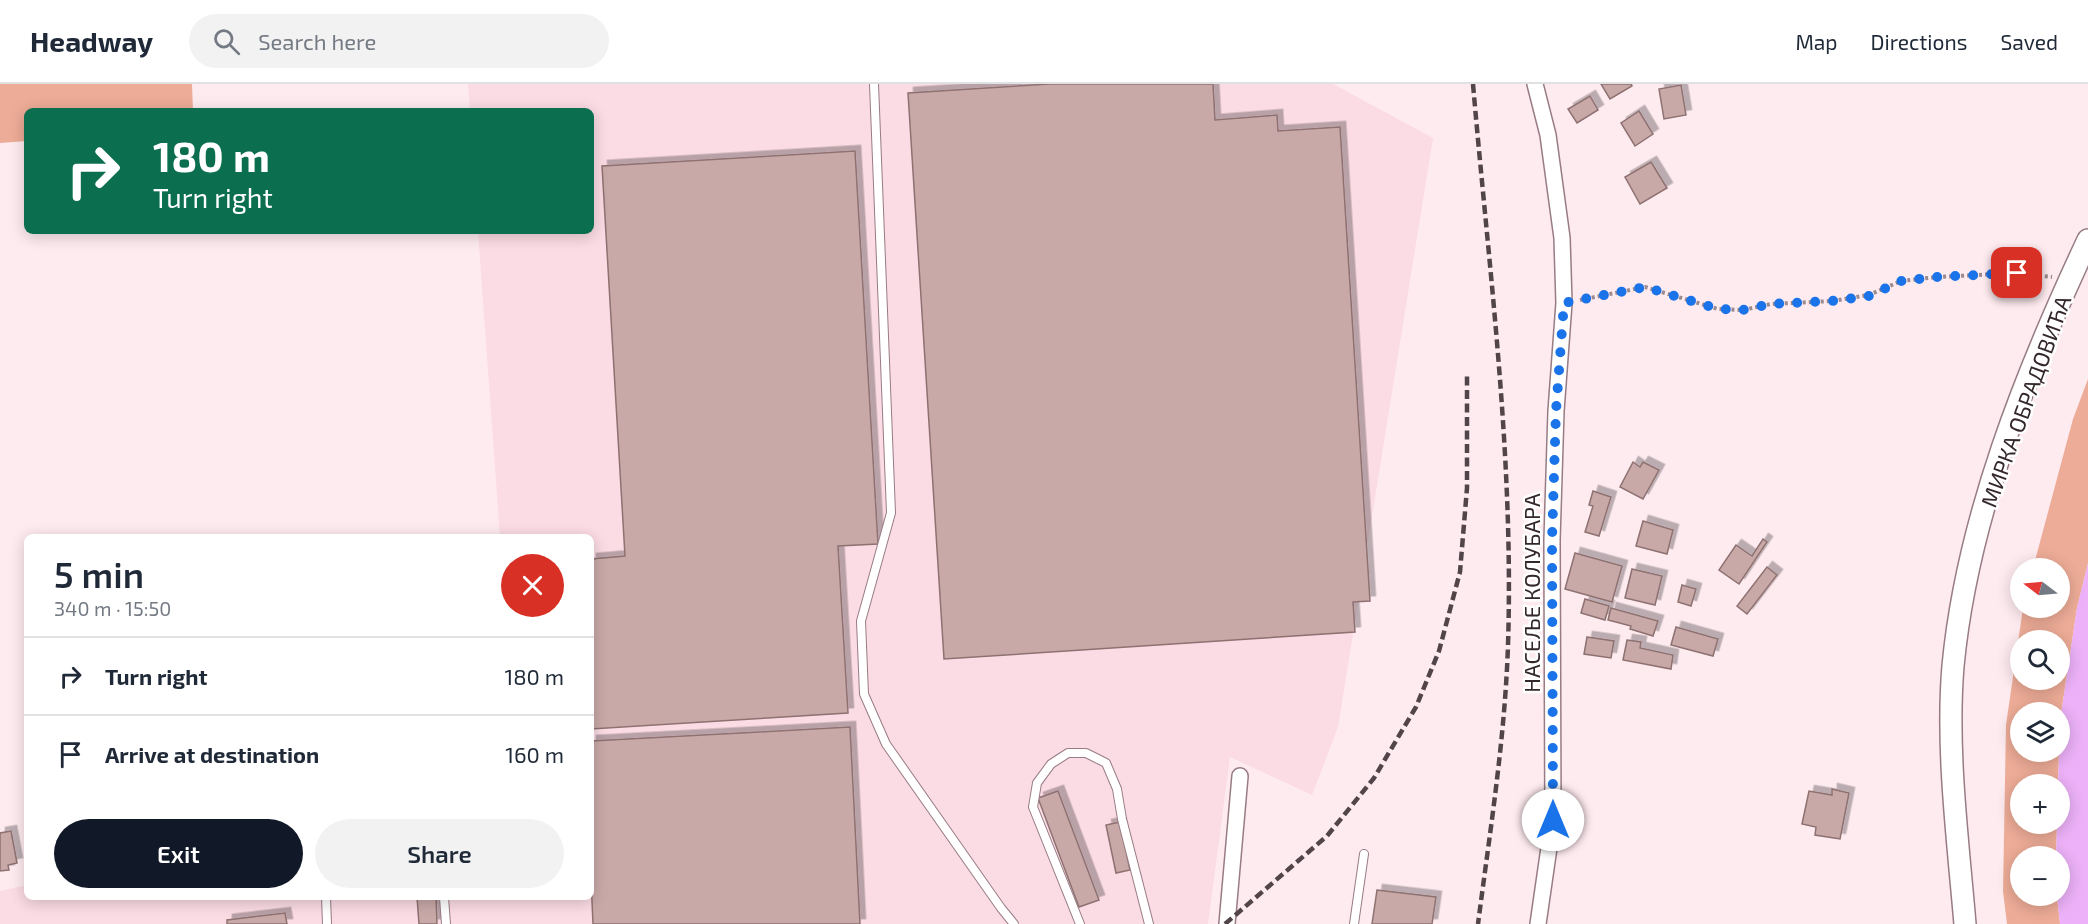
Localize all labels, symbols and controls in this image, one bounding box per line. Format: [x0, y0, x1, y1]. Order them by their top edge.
search box [189, 14, 609, 68]
text: Headway [30, 24, 153, 58]
icon: search [210, 25, 243, 58]
text: Search here [258, 28, 376, 54]
text: Map [1795, 29, 1838, 54]
text: Directions [1871, 29, 1967, 54]
text: Saved [2000, 29, 2058, 54]
text: 180 m [153, 130, 270, 180]
icon: right [54, 132, 132, 210]
text: Turn right [153, 181, 273, 213]
pin [1991, 247, 2042, 298]
icon: arrive [2000, 256, 2033, 289]
street label: МИРКА ОБРАДОВИЋА [1975, 291, 2076, 510]
street label: НАСЕЉЕ КОЛУБАРА [1518, 493, 1544, 693]
text: 5 min [54, 552, 144, 595]
button: close [501, 554, 564, 617]
north arrow [2010, 558, 2070, 618]
map controls [2010, 558, 2070, 906]
text: 340 m · 15:50 [54, 596, 171, 620]
button: search [2010, 630, 2070, 690]
icon: right [54, 660, 87, 693]
text: Turn right [105, 663, 207, 689]
text: 180 m [504, 663, 564, 689]
button: layers [2010, 702, 2070, 762]
icon: arrive [54, 738, 87, 771]
text: Arrive at destination [105, 741, 319, 767]
text: 160 m [505, 741, 564, 767]
button: + [2010, 774, 2070, 834]
position arrow [1521, 788, 1585, 852]
button: Exit [54, 819, 303, 888]
button: Share [315, 819, 564, 888]
button: − [2010, 846, 2070, 906]

